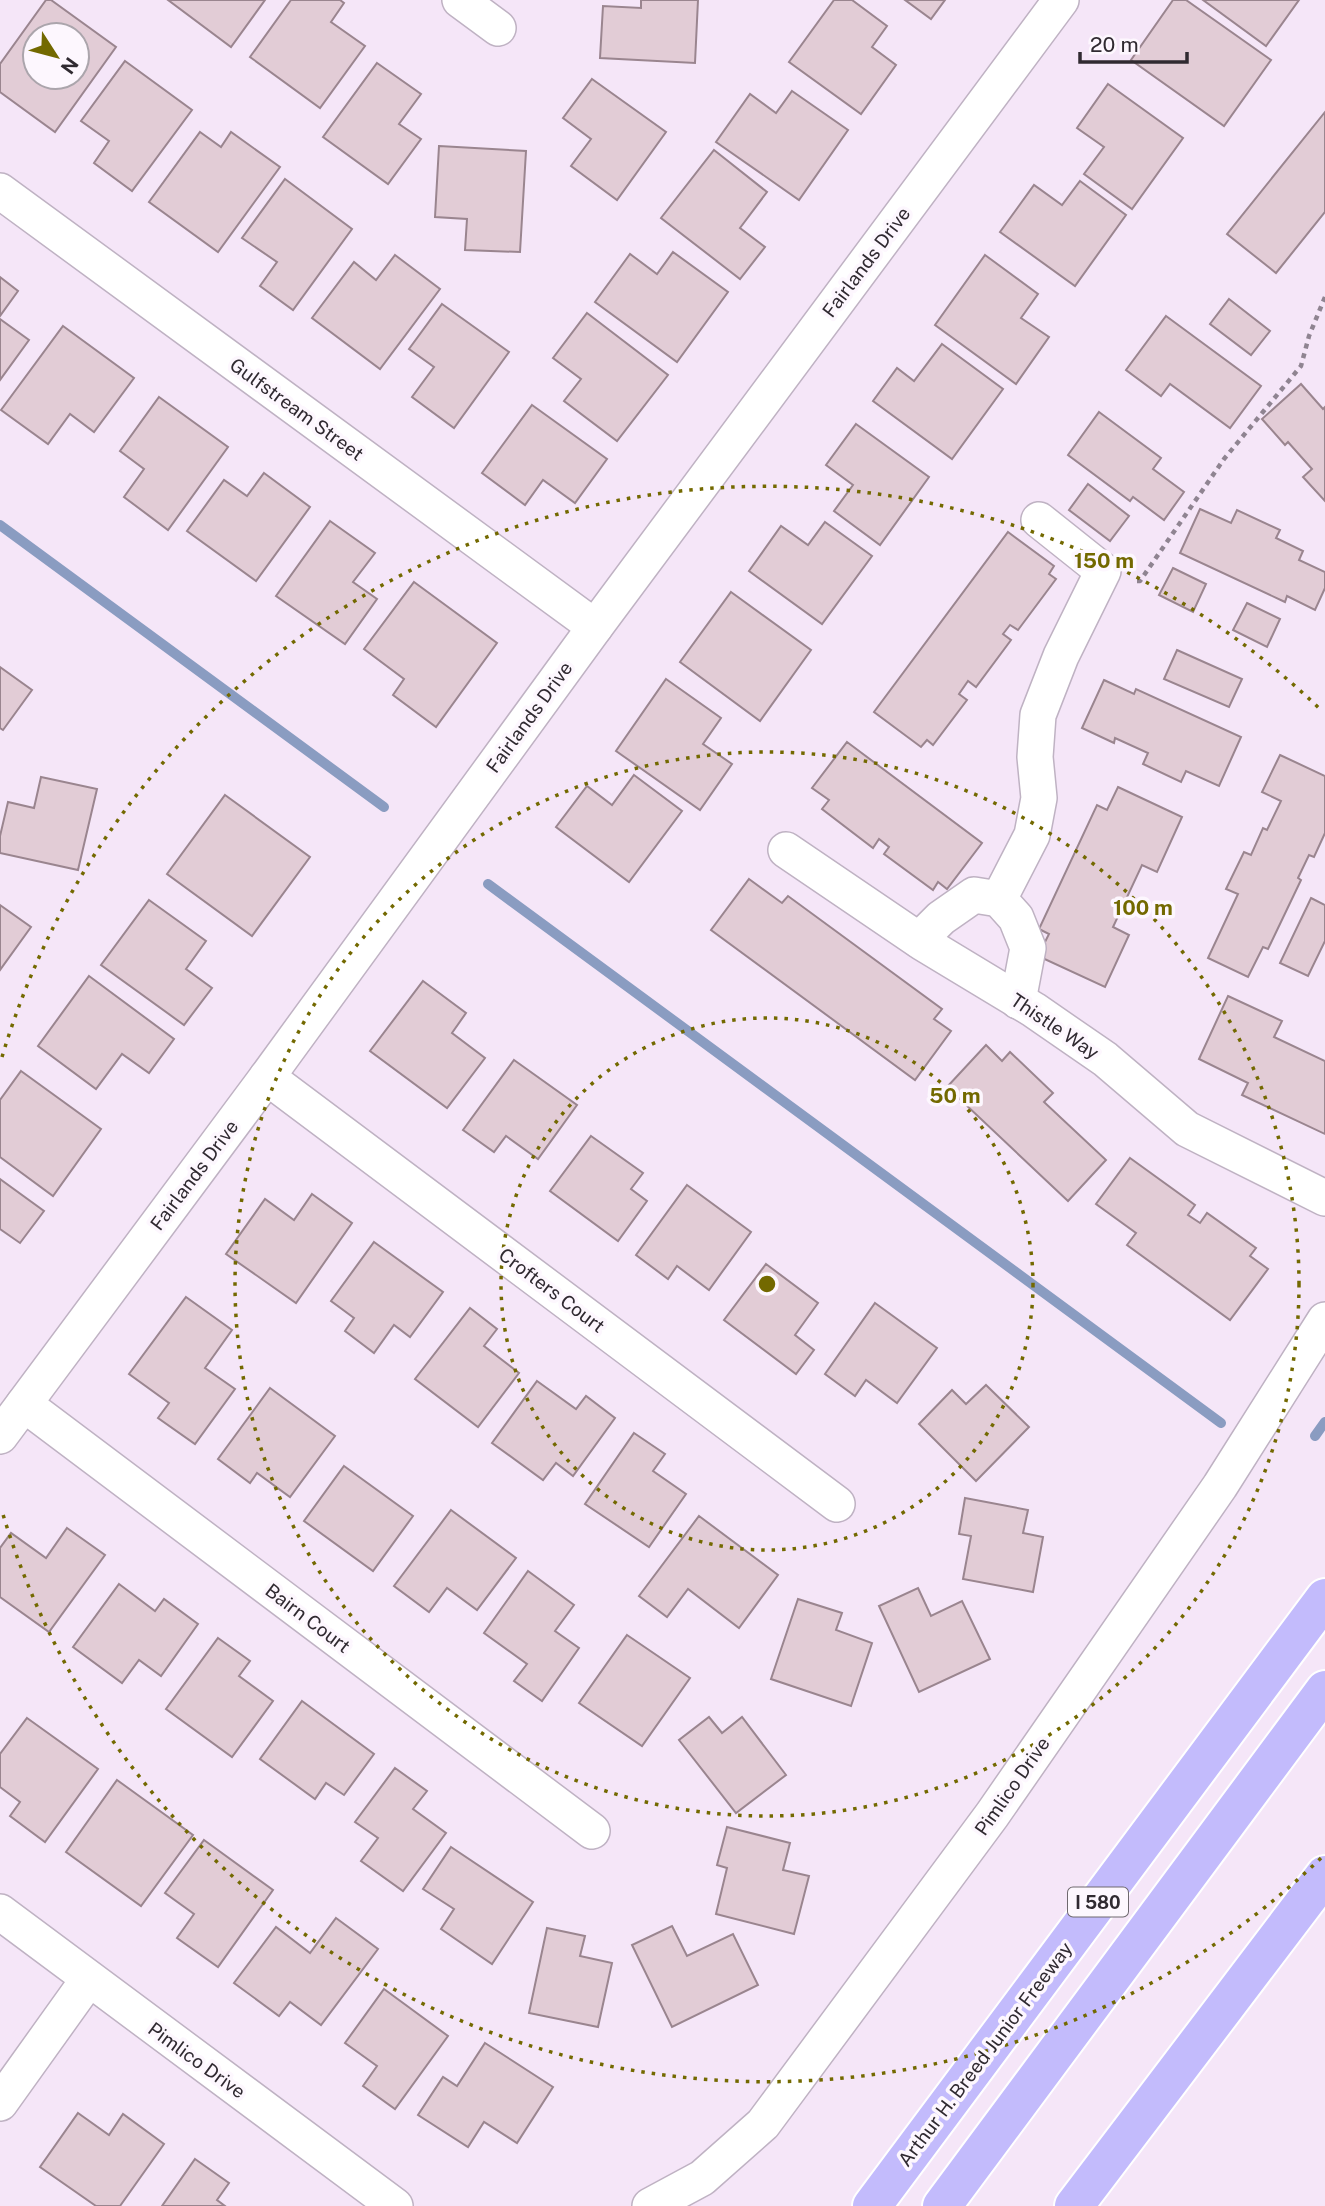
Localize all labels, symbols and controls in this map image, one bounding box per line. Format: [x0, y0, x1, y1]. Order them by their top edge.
north arrow [21, 21, 91, 91]
scale bar [1080, 21, 1187, 65]
text: 20 m [1090, 32, 1139, 57]
text: N [56, 54, 83, 78]
street label: Fairlands Drive [818, 203, 914, 321]
street label: Gulfstream Street [226, 353, 368, 465]
text: 150 m [1074, 548, 1134, 573]
street label: Fairlands Drive [481, 657, 577, 777]
text: 100 m [1113, 895, 1173, 920]
street label: Thistle Way [1007, 989, 1103, 1063]
text: 50 m [929, 1083, 981, 1108]
street label: Fairlands Drive [146, 1116, 242, 1234]
street label: Crofters Court [495, 1243, 609, 1337]
centre of rings [755, 1272, 779, 1296]
street label: Bairn Court [261, 1579, 355, 1657]
street label: Pimlico Drive [970, 1733, 1054, 1839]
road number: I 580 [1068, 1888, 1128, 1916]
street label: Arthur H. Breed Junior Freeway [893, 1938, 1077, 2170]
street label: Pimlico Drive [144, 2017, 250, 2103]

